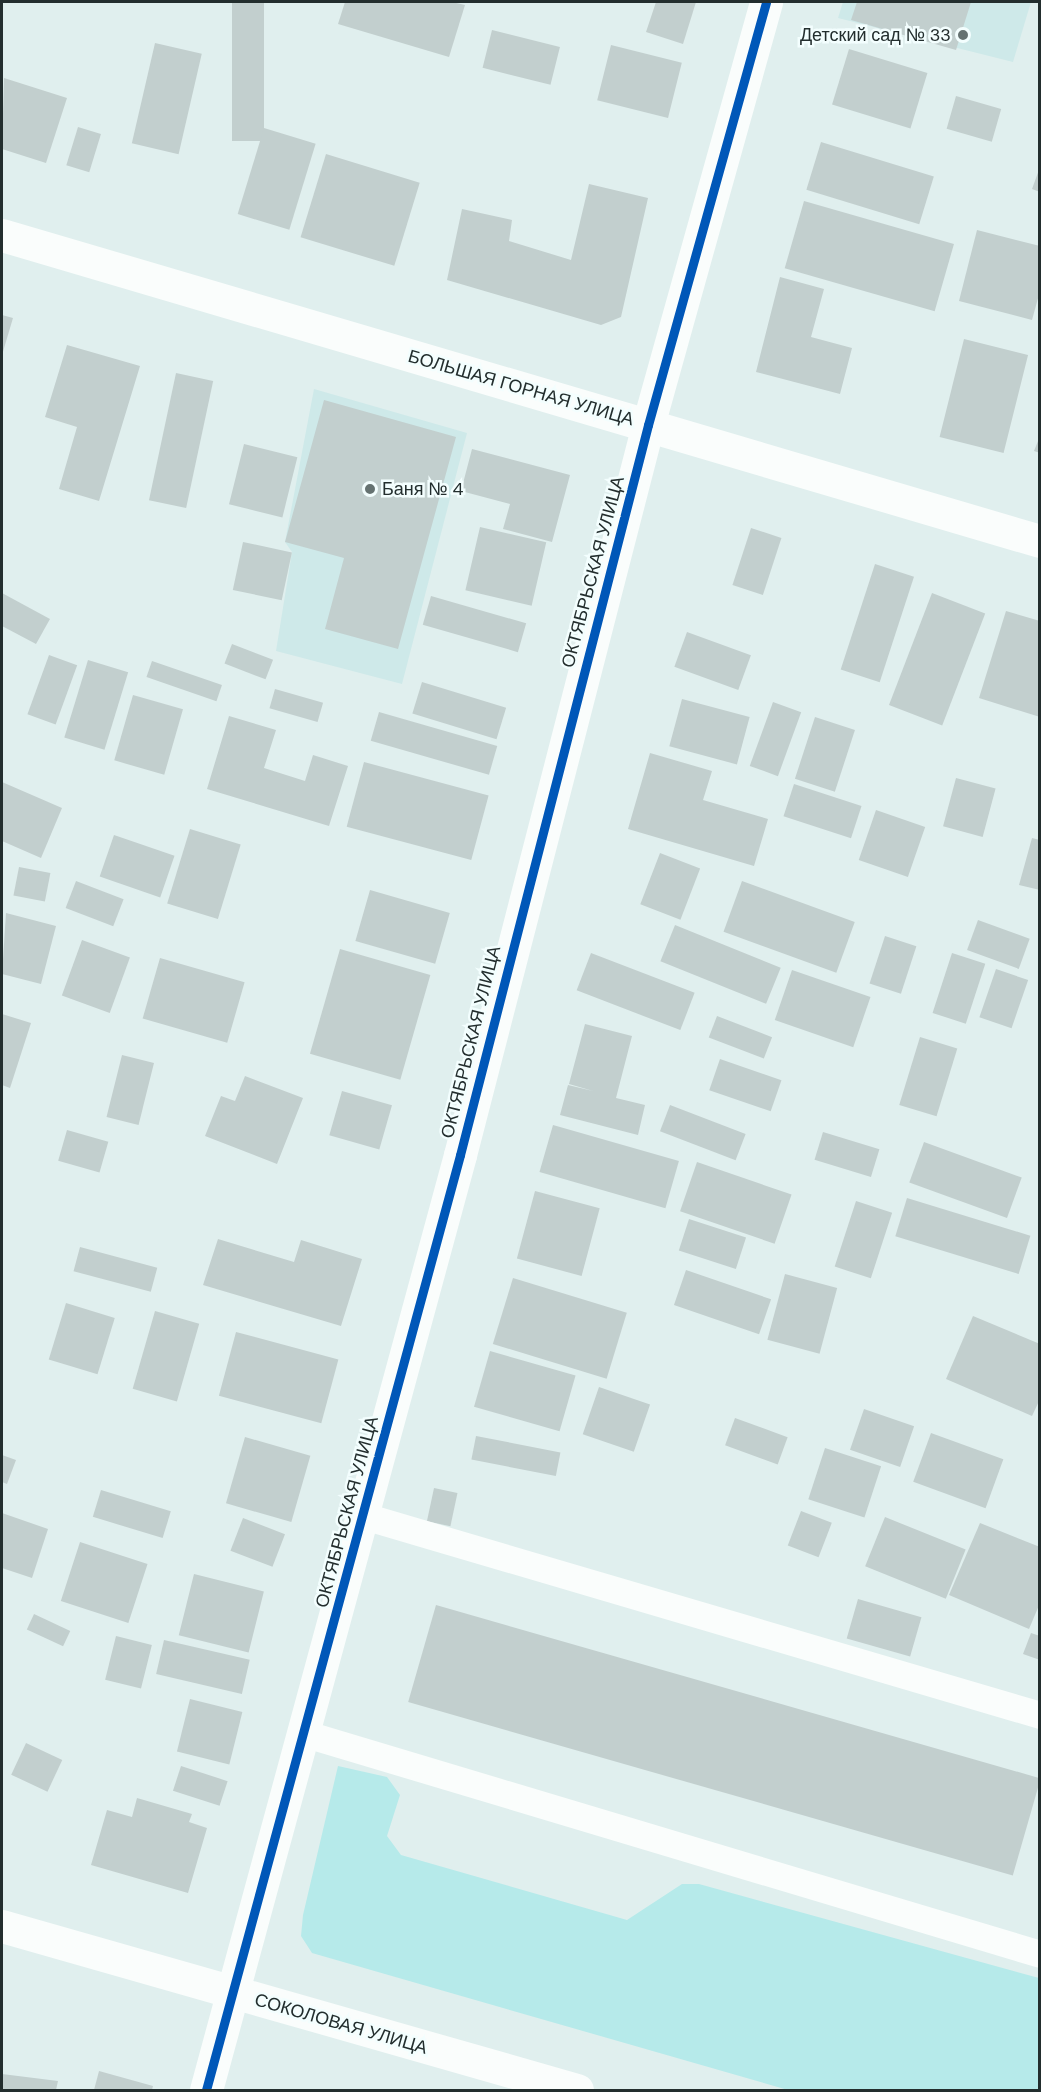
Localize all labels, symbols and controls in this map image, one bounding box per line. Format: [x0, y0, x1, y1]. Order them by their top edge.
place label: Детский сад № 33 [800, 24, 951, 46]
marker: Детский сад № 33 [956, 28, 970, 42]
street label: БОЛЬШАЯ ГОРНАЯ УЛИЦА [406, 345, 636, 431]
street label: ОКТЯБРЬСКАЯ УЛИЦА [557, 474, 629, 670]
place label: Баня № 4 [382, 478, 463, 500]
marker: Баня № 4 [363, 482, 377, 496]
street label: ОКТЯБРЬСКАЯ УЛИЦА [437, 944, 505, 1140]
street label: ОКТЯБРЬСКАЯ УЛИЦА [311, 1414, 383, 1610]
street label: СОКОЛОВАЯ УЛИЦА [252, 1989, 430, 2059]

